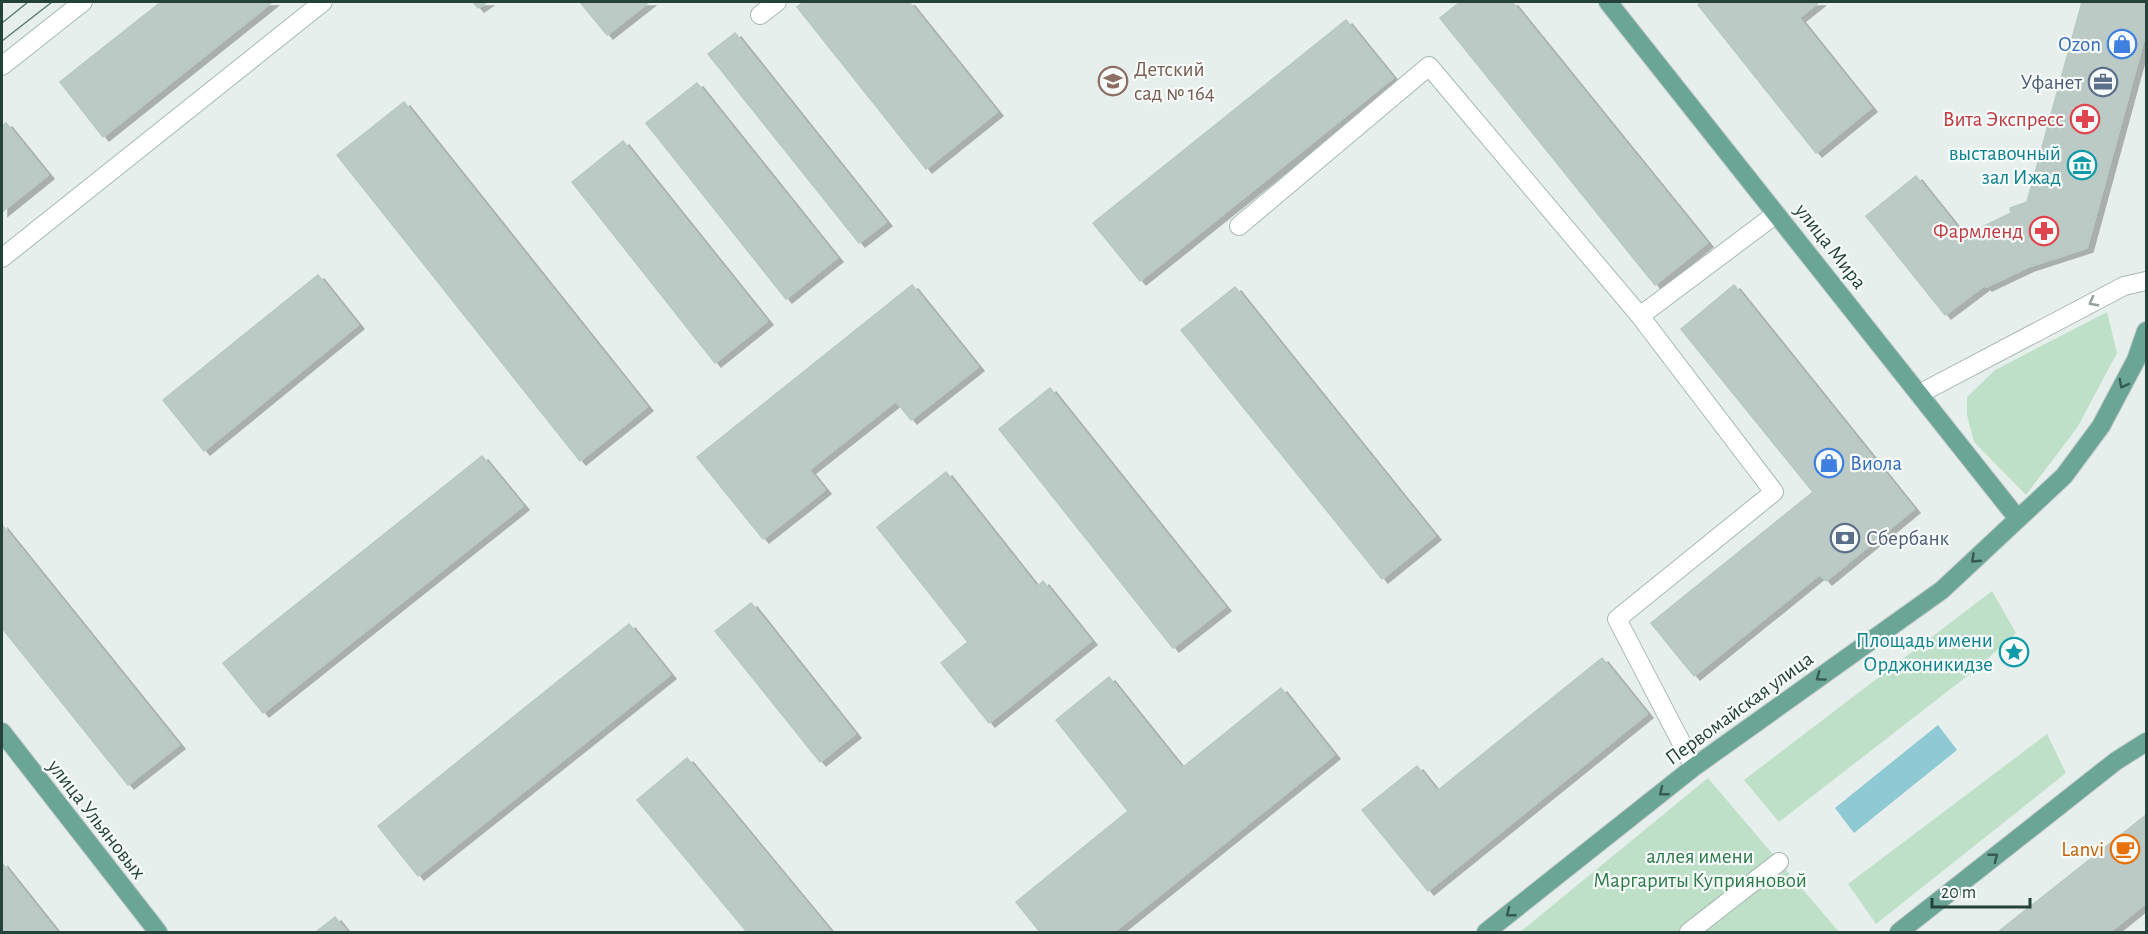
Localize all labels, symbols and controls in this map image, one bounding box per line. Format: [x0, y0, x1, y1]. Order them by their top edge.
shop icon: Ozon [2106, 28, 2138, 60]
place label: Ozon [2058, 34, 2101, 55]
place label: Детский сад № 164 [1134, 59, 1215, 104]
school or university icon: Детский сад № 164 [1097, 65, 1129, 97]
office icon: Уфанет [2087, 66, 2119, 98]
place label: Уфанет [2021, 72, 2082, 93]
pharmacy icon: Вита Экспресс [2069, 103, 2101, 135]
place label: Вита Экспресс [1943, 109, 2064, 130]
place label: выставочный зал Ижад [1949, 143, 2061, 188]
museum icon: выставочный зал Ижад [2066, 149, 2098, 181]
street label: улица Мира [1790, 199, 1870, 293]
pharmacy icon: Фармленд [2028, 215, 2060, 247]
place label: Фармленд [1933, 221, 2023, 242]
one-way arrow [2088, 295, 2099, 307]
one-way arrow [2119, 378, 2131, 389]
shop icon: Виола [1813, 447, 1845, 479]
place label: Виола [1850, 453, 1903, 474]
bank icon: Сбербанк [1829, 522, 1861, 554]
place label: Сбербанк [1866, 528, 1949, 549]
one-way arrow [1972, 551, 1983, 562]
place label: Площадь имени Орджоникидзе [1856, 630, 1993, 675]
place icon: Площадь имени Орджоникидзе [1998, 636, 2030, 668]
street label: Первомайская улица [1662, 648, 1817, 769]
one-way arrow [1816, 669, 1827, 680]
street label: улица Ульяновых [43, 755, 150, 883]
one-way arrow [1659, 784, 1670, 795]
cafe icon: Lanvi [2109, 833, 2141, 865]
place label: Lanvi [2061, 839, 2104, 860]
park label: аллея имени Маргариты Куприяновой [1593, 846, 1807, 891]
one-way arrow [1988, 854, 1999, 865]
scale bar [1932, 871, 2030, 909]
text: 20 m [1941, 884, 1976, 902]
one-way arrow [1506, 905, 1517, 916]

